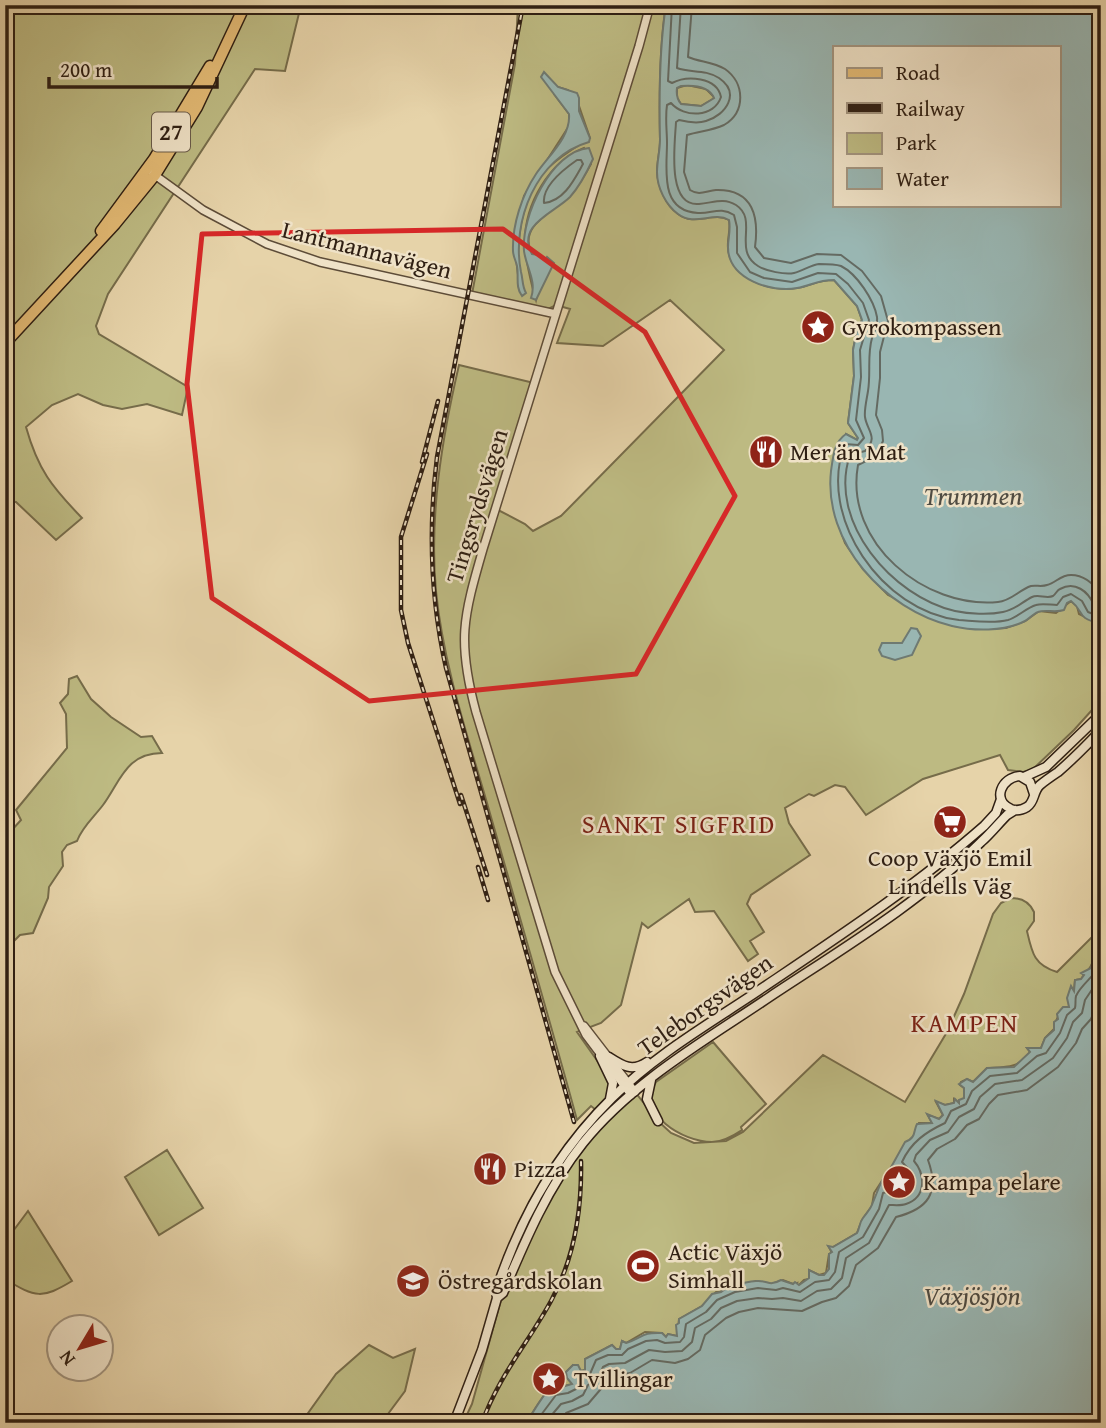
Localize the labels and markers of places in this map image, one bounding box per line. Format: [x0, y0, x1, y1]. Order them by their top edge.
place icon: Gyrokompassen [799, 308, 837, 346]
place label: Gyrokompassen [842, 309, 1002, 344]
restaurant icon: Mer än Mat [747, 433, 785, 471]
place label: Mer än Mat [790, 434, 906, 469]
supermarket icon: Coop Växjö Emil Lindells Väg [931, 803, 969, 841]
place label: Coop Växjö Emil Lindells Väg [868, 840, 1032, 903]
restaurant icon: Pizza [471, 1150, 509, 1188]
place label: Pizza [514, 1151, 567, 1186]
place icon: Kampa pelare [880, 1163, 918, 1201]
place label: Kampa pelare [923, 1164, 1061, 1199]
place label: Actic Växjö Simhall [668, 1234, 782, 1297]
sports icon: Actic Växjö Simhall [624, 1247, 662, 1285]
school or university icon: Östregårdskolan [394, 1262, 432, 1300]
place label: Östregårdskolan [438, 1263, 603, 1298]
place icon: Tvillingar [530, 1360, 568, 1398]
place label: Tvillingar [574, 1361, 673, 1396]

